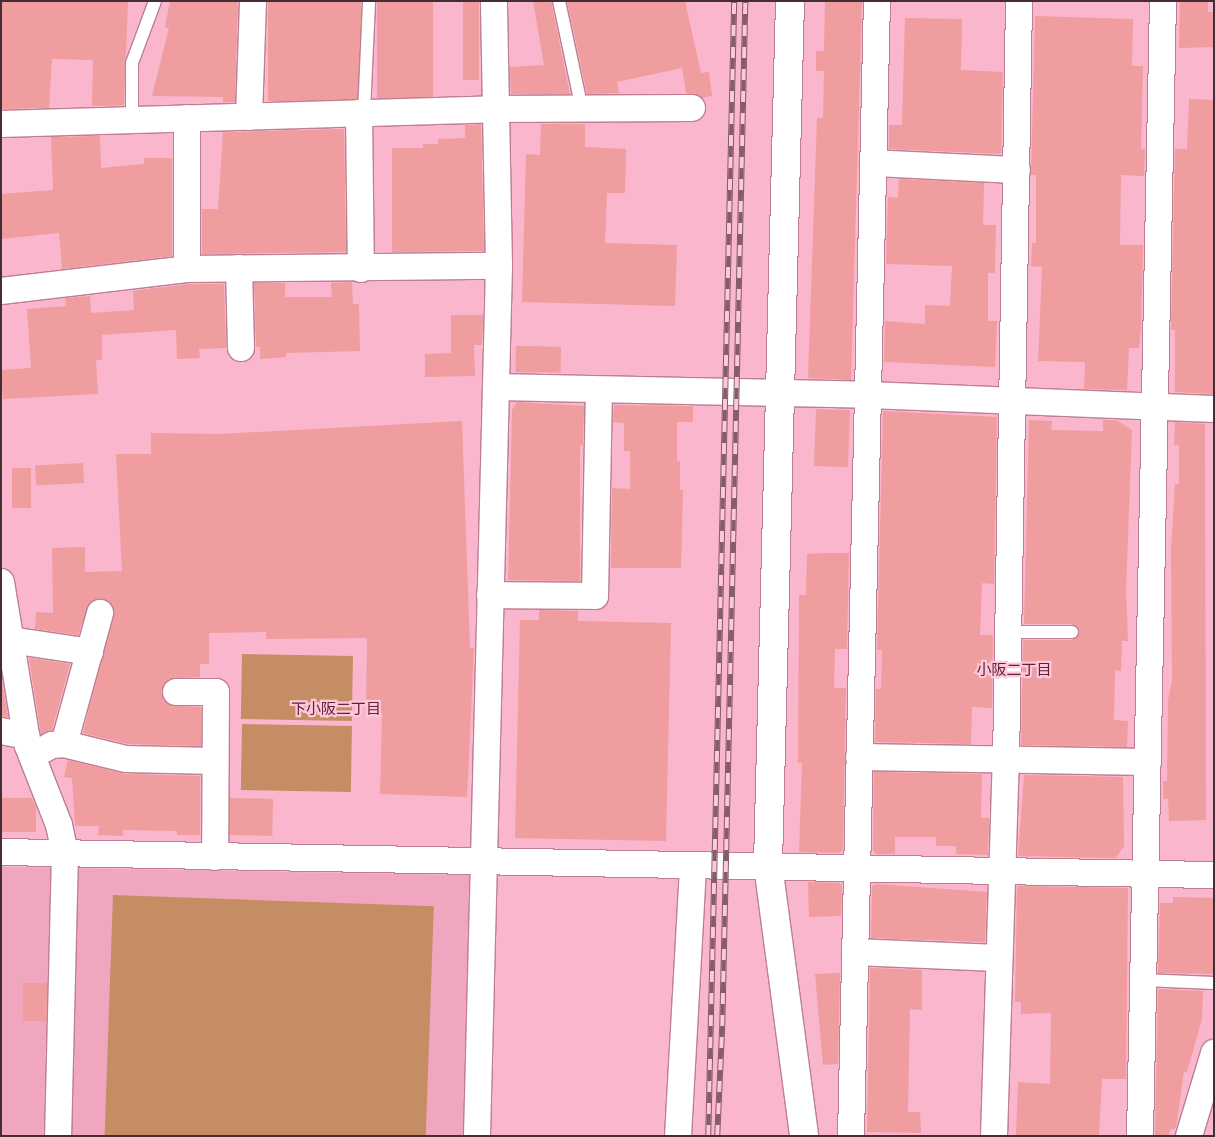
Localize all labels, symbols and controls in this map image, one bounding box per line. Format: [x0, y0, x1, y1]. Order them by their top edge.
district label: 小阪二丁目 [977, 661, 1051, 679]
district label: 下小阪二丁目 [291, 700, 381, 718]

